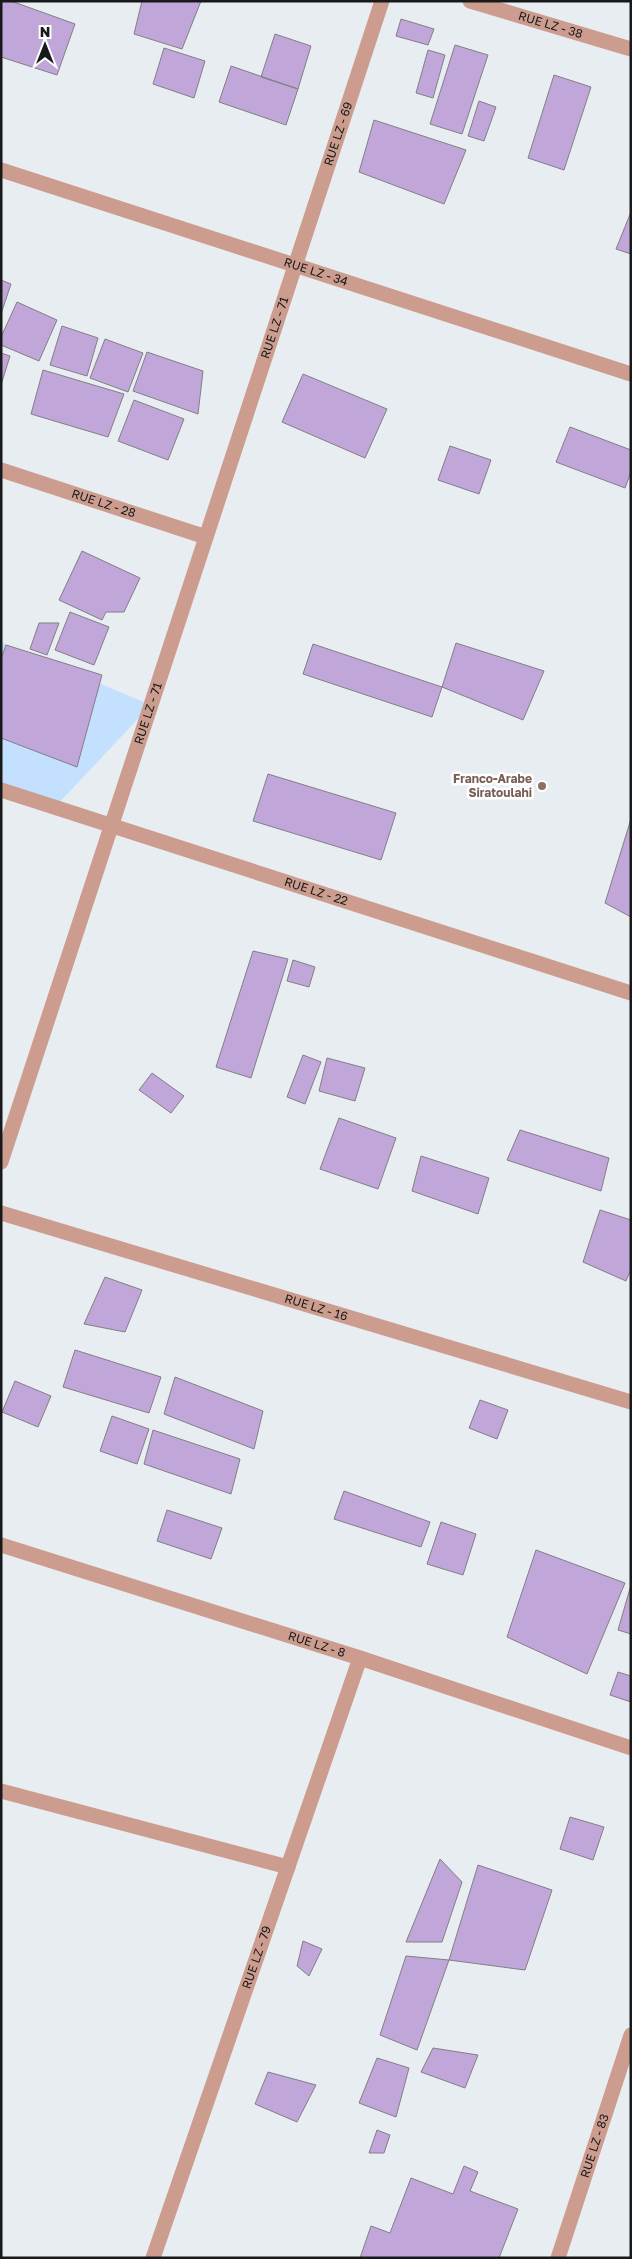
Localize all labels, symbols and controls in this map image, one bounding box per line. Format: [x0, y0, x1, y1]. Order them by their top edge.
street label: RUE LZ - 38 [517, 8, 585, 41]
north arrow [20, 20, 70, 70]
text: N [40, 23, 50, 40]
street label: RUE LZ - 69 [320, 100, 355, 168]
street label: RUE LZ - 34 [282, 254, 350, 289]
street label: RUE LZ - 71 [257, 295, 291, 360]
street label: RUE LZ - 28 [70, 486, 138, 521]
street label: RUE LZ - 71 [131, 680, 165, 746]
place label: Franco-Arabe Siratoulahi [453, 771, 532, 800]
marker: Franco-Arabe Siratoulahi [536, 780, 548, 792]
street label: RUE LZ - 22 [282, 874, 350, 908]
street label: RUE LZ - 16 [283, 1291, 350, 1324]
street label: RUE LZ - 8 [286, 1628, 347, 1660]
street label: RUE LZ - 79 [238, 1924, 274, 1991]
street label: RUE LZ - 83 [577, 2112, 612, 2180]

